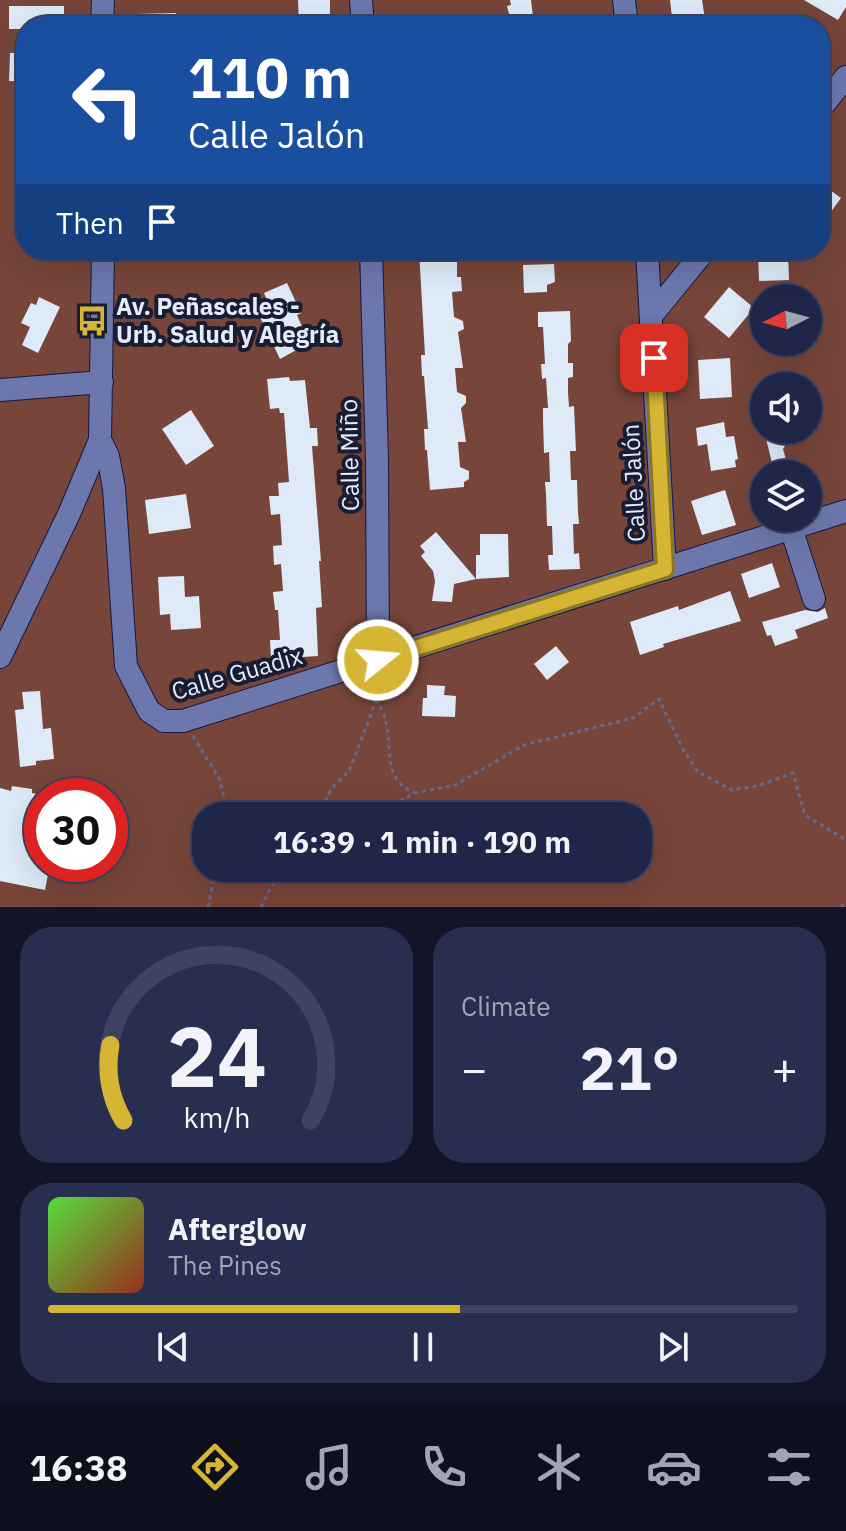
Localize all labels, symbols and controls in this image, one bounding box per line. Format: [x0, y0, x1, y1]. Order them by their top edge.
text: 110 m [188, 41, 352, 113]
icon: left [56, 48, 160, 152]
text: Calle Jalón [188, 111, 365, 158]
icon: arrive [140, 200, 184, 244]
text: Then [56, 203, 124, 242]
north arrow [750, 284, 822, 356]
map controls [750, 284, 822, 532]
place label: Av. Peñascales - Urb. Salud y Alegría [116, 290, 339, 350]
bus stop icon: Av. Peñascales - Urb. Salud y Alegría [75, 304, 109, 338]
pin [620, 324, 688, 392]
icon: arrive [632, 336, 676, 380]
button: sound [750, 372, 822, 444]
street label: Calle Miño [332, 399, 366, 511]
street label: Calle Jalón [614, 423, 652, 543]
button: layers [750, 460, 822, 532]
position arrow [336, 618, 420, 702]
street label: Calle Guadix [168, 639, 306, 707]
speed limit sign: 30 [24, 778, 128, 882]
text: 16:39 · 1 min · 190 m [273, 822, 571, 861]
text: Climate [461, 989, 551, 1023]
text: 24 [167, 1002, 266, 1110]
text: 21° [579, 1028, 680, 1107]
text: − [461, 1040, 487, 1097]
text: + [772, 1040, 798, 1097]
text: km/h [183, 1099, 250, 1136]
text: Afterglow [168, 1209, 307, 1248]
text: The Pines [168, 1248, 282, 1282]
icon: previous [151, 1325, 195, 1369]
icon: pause [401, 1325, 445, 1369]
icon: next [651, 1325, 695, 1369]
icon: directions [187, 1439, 243, 1495]
icon: music [301, 1439, 357, 1495]
icon: phone [416, 1439, 472, 1495]
icon: climate [531, 1439, 587, 1495]
icon: car [646, 1439, 702, 1495]
icon: filters [761, 1439, 817, 1495]
text: 16:38 [29, 1444, 128, 1491]

